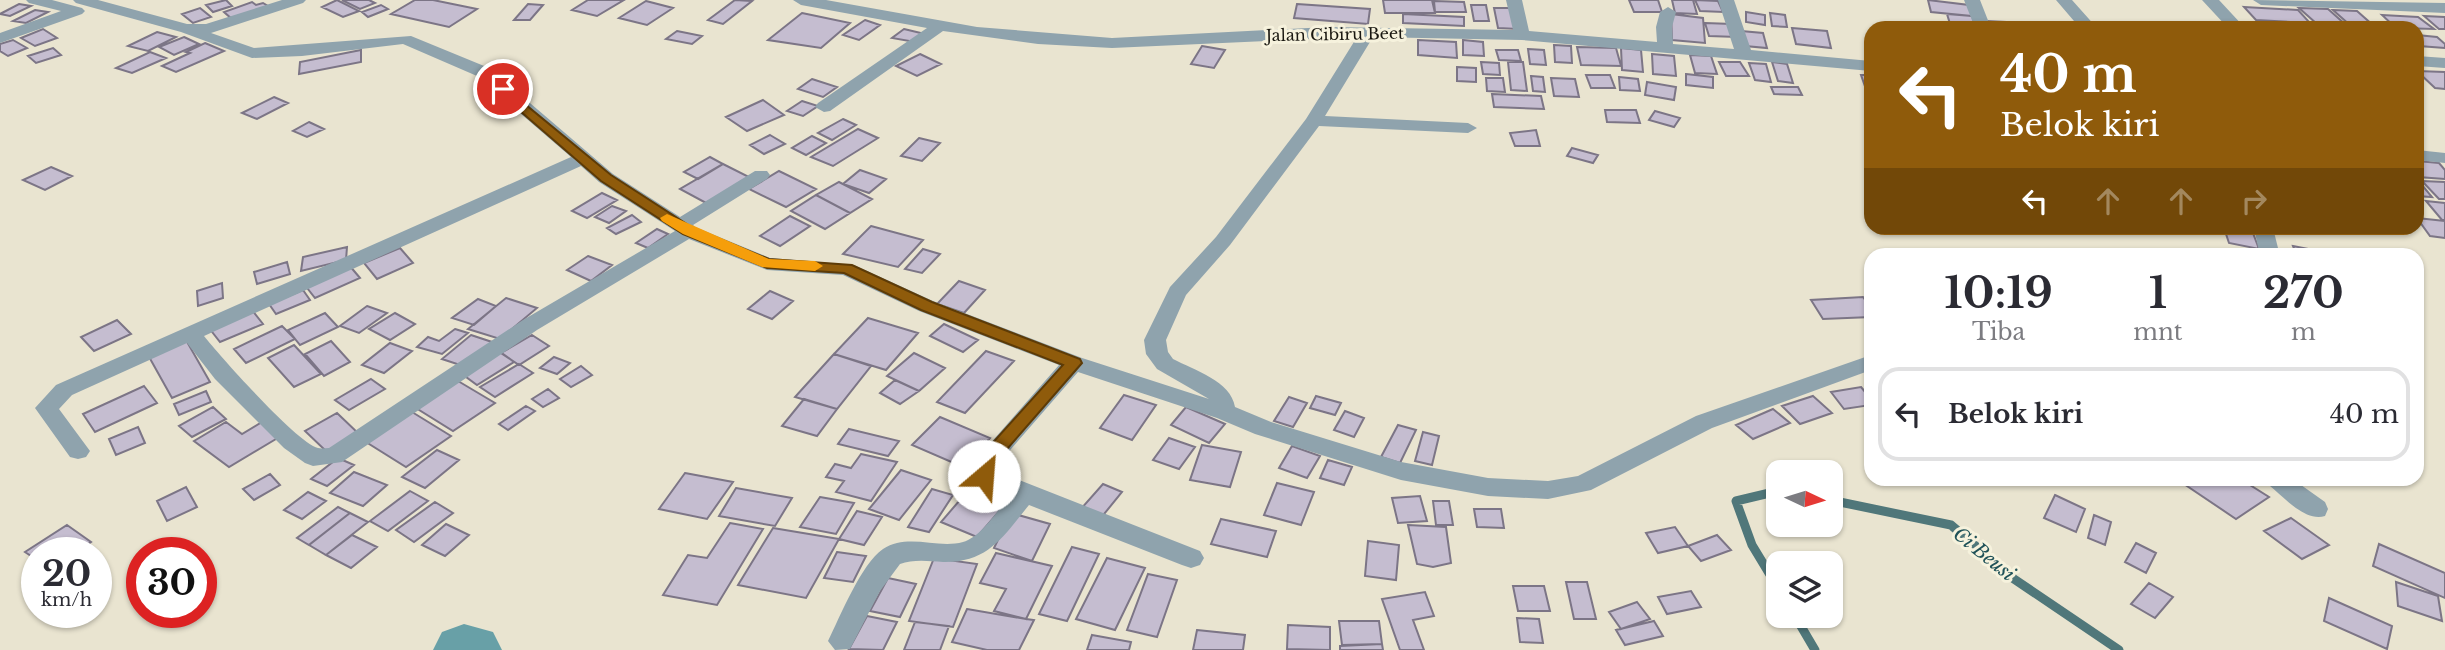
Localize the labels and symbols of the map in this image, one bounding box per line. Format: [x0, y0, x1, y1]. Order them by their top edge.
street label: Jalan Cibiru Beet [1264, 23, 1404, 45]
pin [473, 59, 533, 119]
position arrow [947, 439, 1021, 513]
north arrow [1766, 460, 1843, 537]
water label: Ci Beusi [1949, 522, 2020, 586]
speed limit sign: 30 [126, 537, 217, 628]

